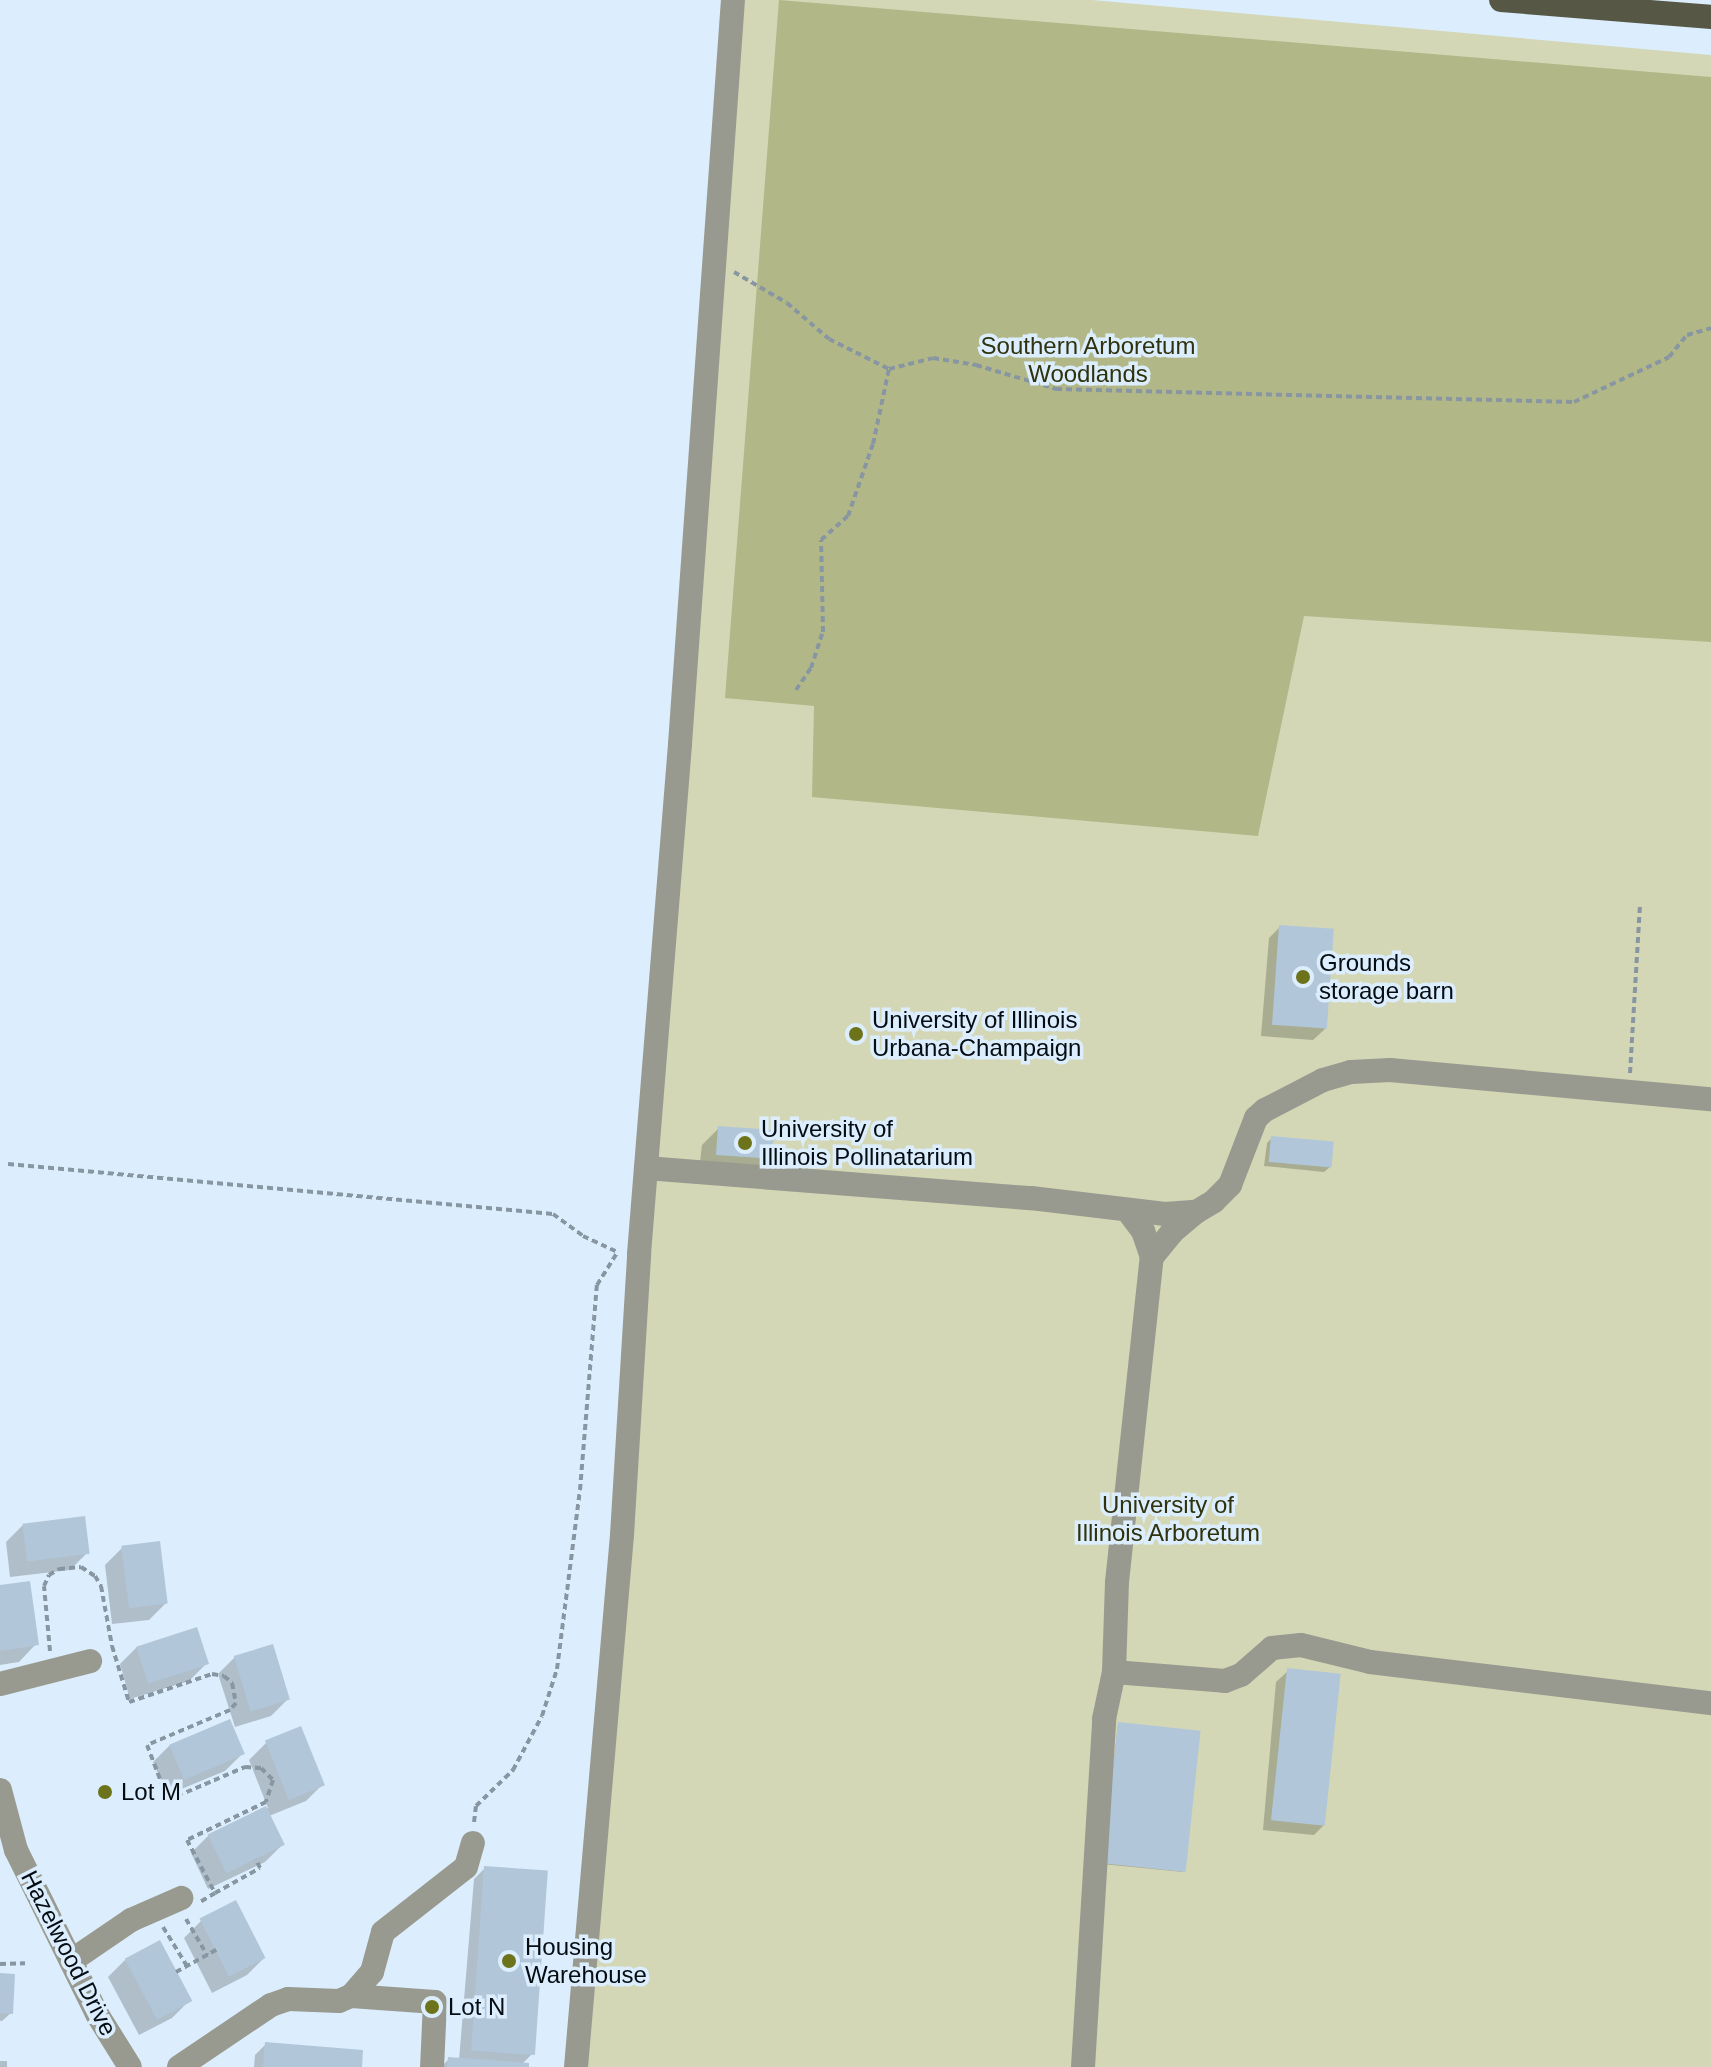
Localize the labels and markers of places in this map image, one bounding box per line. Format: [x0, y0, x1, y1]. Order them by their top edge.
place label: Grounds storage barn [1319, 949, 1454, 1005]
marker: Grounds storage barn [1294, 968, 1312, 986]
place label: University of Illinois Urbana-Champaign [872, 1006, 1081, 1062]
marker: University of Illinois Urbana-Champaign [847, 1025, 865, 1043]
place label: University of Illinois Pollinatarium [761, 1115, 973, 1171]
marker: University of Illinois Pollinatarium [736, 1134, 754, 1152]
place label: Lot M [121, 1778, 181, 1806]
marker: Lot M [96, 1783, 114, 1801]
place label: Housing Warehouse [525, 1933, 647, 1989]
marker: Housing Warehouse [500, 1952, 518, 1970]
place label: Lot N [448, 1993, 505, 2021]
marker: Lot N [423, 1998, 441, 2016]

